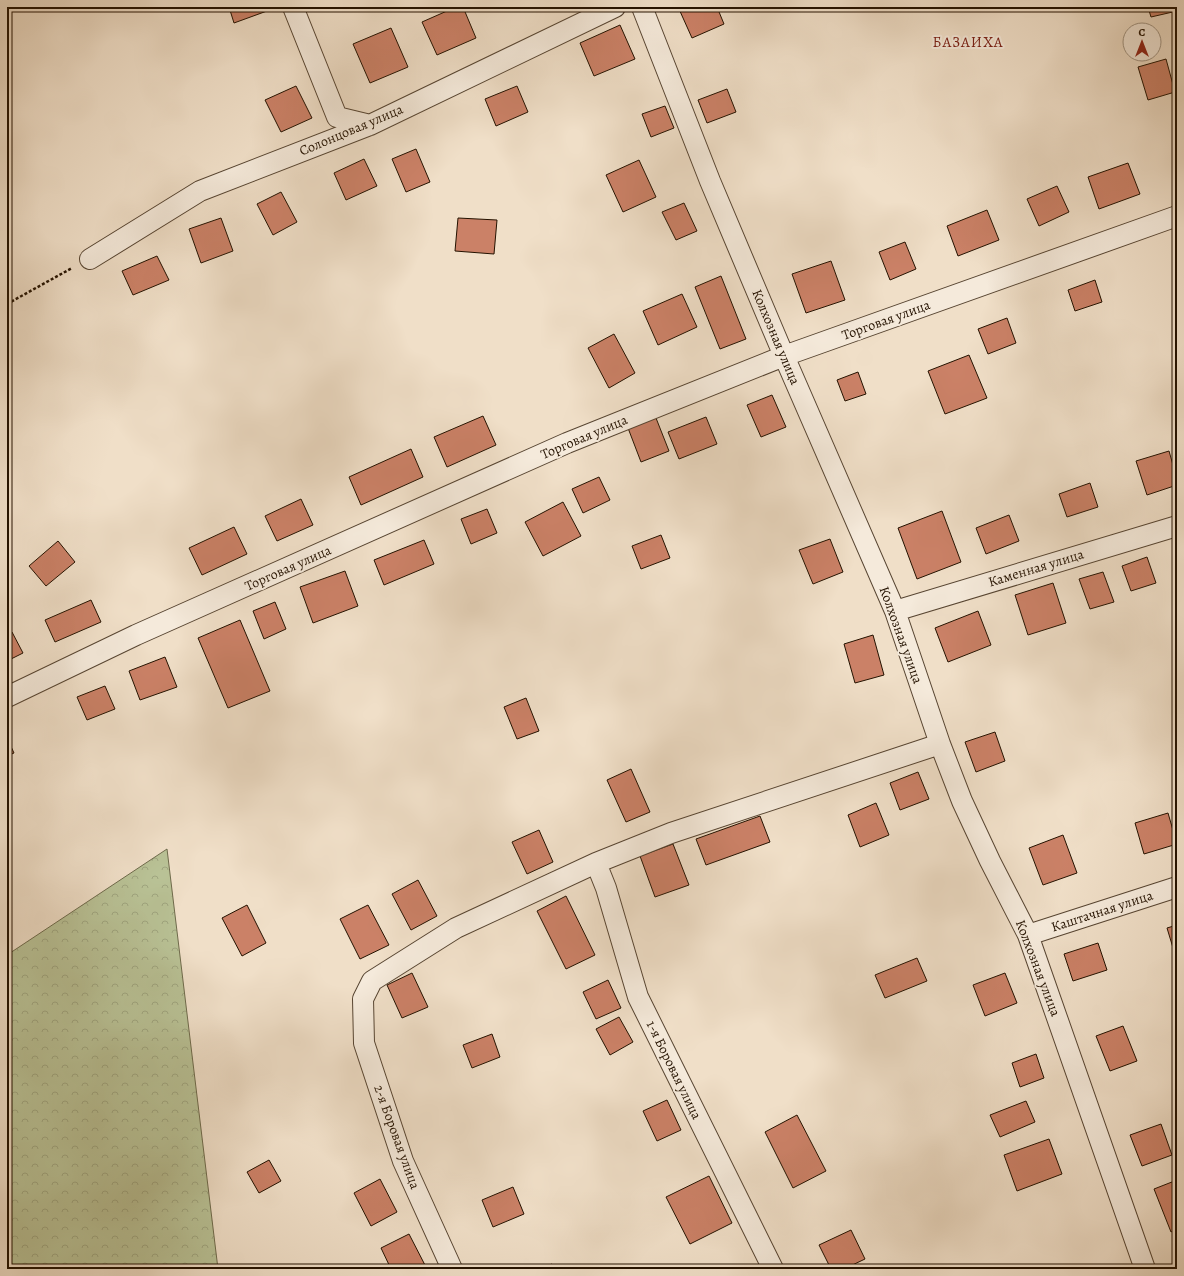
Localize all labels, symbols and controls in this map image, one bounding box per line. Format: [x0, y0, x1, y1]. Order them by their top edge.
north arrow [1122, 22, 1162, 62]
text: С [1139, 25, 1146, 40]
district label: БАЗАИХА [932, 32, 1004, 52]
street label: Солонцовая улица [296, 99, 406, 160]
street label: Колхозная улица [747, 286, 805, 388]
street label: Торговая улица [839, 295, 933, 345]
street label: Торговая улица [538, 410, 631, 464]
street label: Торговая улица [242, 540, 335, 596]
street label: Каменная улица [986, 544, 1087, 592]
street label: Колхозная улица [875, 584, 928, 687]
street label: Каштачная улица [1049, 885, 1156, 936]
street label: Колхозная улица [1011, 917, 1065, 1020]
street label: 1-я Боровая улица [642, 1017, 706, 1123]
street label: 2-я Боровая улица [369, 1082, 425, 1192]

